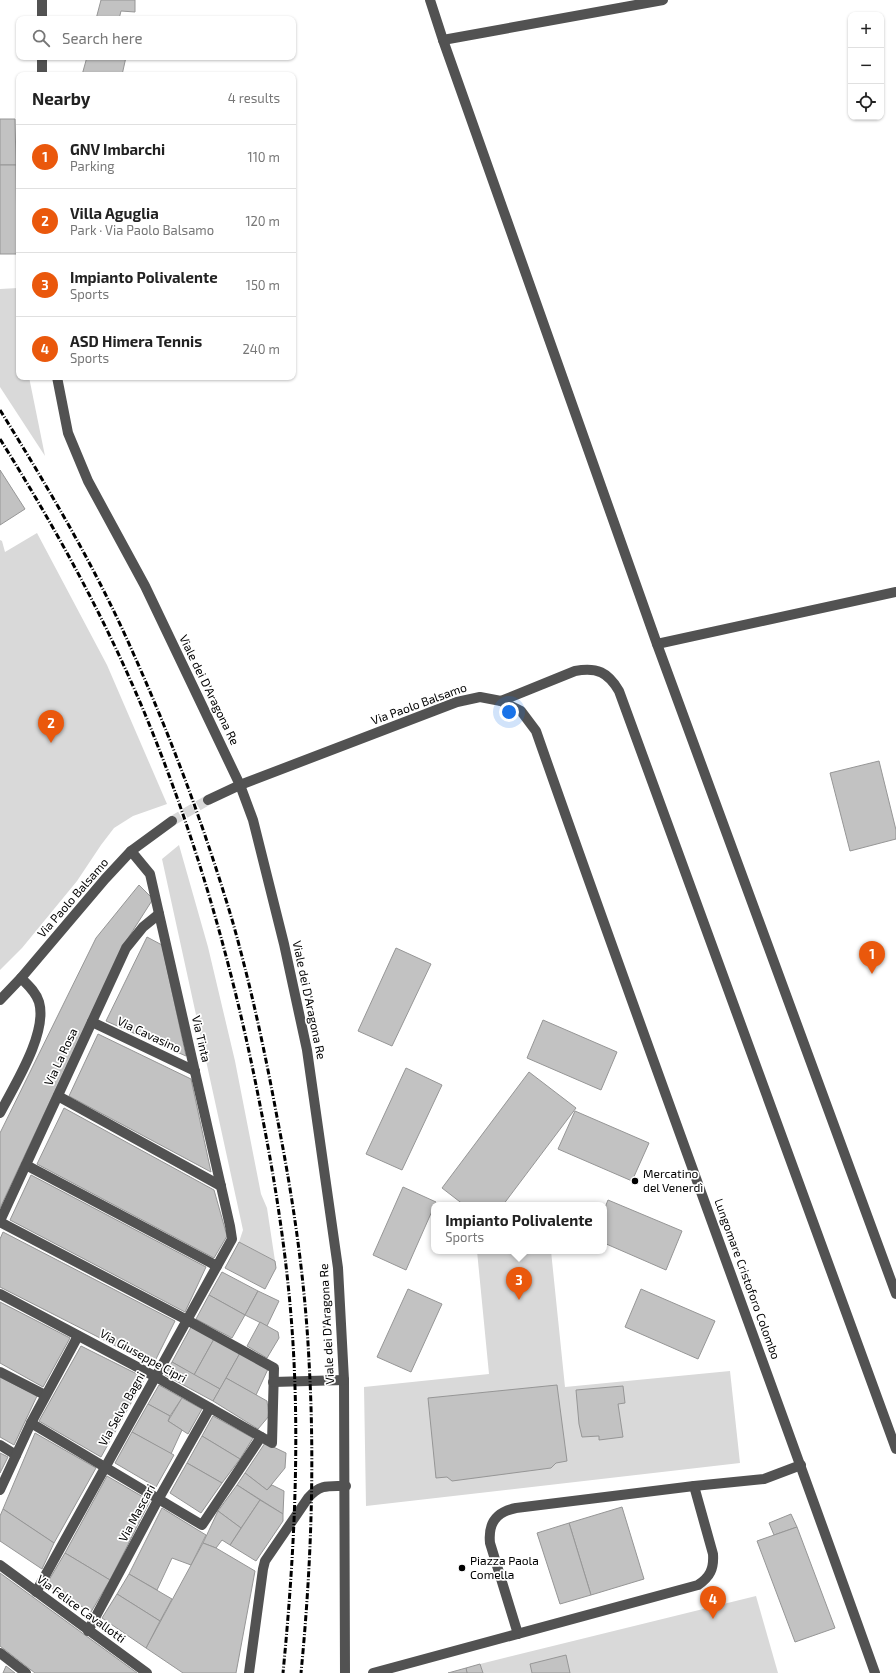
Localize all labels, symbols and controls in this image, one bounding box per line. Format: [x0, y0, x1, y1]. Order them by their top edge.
map controls [848, 12, 884, 120]
button: + [848, 12, 884, 48]
search box [16, 16, 296, 60]
icon: search [30, 27, 52, 49]
text: Search here [62, 29, 143, 47]
button: − [848, 48, 884, 84]
button: locate [848, 84, 884, 120]
text: Nearby [32, 88, 90, 108]
text: 4 results [228, 90, 280, 106]
text: GNV Imbarchi [70, 140, 165, 158]
text: 1 [42, 149, 48, 165]
text: 110 m [248, 149, 280, 165]
text: Parking [70, 158, 115, 174]
text: Villa Aguglia [70, 204, 159, 222]
text: 2 [41, 213, 49, 229]
text: 120 m [245, 213, 280, 229]
text: Park · Via Paolo Balsamo [70, 222, 214, 238]
text: Impianto Polivalente [70, 268, 218, 286]
text: 3 [41, 277, 49, 293]
text: 150 m [246, 277, 280, 293]
text: Sports [70, 286, 109, 302]
text: ASD Himera Tennis [70, 332, 202, 350]
text: 4 [41, 341, 49, 357]
text: 240 m [243, 341, 280, 357]
text: Sports [70, 350, 109, 366]
street label: Viale dei D'Aragona Re [177, 632, 243, 747]
street label: Via Paolo Balsamo [369, 679, 469, 727]
your location [499, 702, 519, 722]
pin: 2 [38, 710, 64, 743]
street label: Via Paolo Balsamo [34, 855, 111, 940]
street label: Viale dei D'Aragona Re [291, 939, 329, 1060]
pin: 1 [859, 941, 885, 974]
street label: Via Cavasino [115, 1013, 184, 1055]
street label: Via Tinta [190, 1014, 214, 1063]
street label: Via La Rosa [41, 1026, 80, 1088]
place label: Mercatino del Venerdì [643, 1166, 703, 1194]
marker: Mercatino del Venerdì [630, 1176, 640, 1186]
street label: Lungomare Cristoforo Colombo [712, 1196, 784, 1361]
popup [431, 1202, 607, 1254]
text: Impianto Polivalente [445, 1211, 593, 1229]
text: Sports [445, 1229, 484, 1245]
street label: Viale dei D'Aragona Re [316, 1263, 336, 1385]
pin: 3 [506, 1267, 532, 1300]
street label: Via Giuseppe Cipri [98, 1325, 189, 1385]
street label: Via Selva Bagni [95, 1369, 147, 1448]
street label: Via Mascari [115, 1481, 157, 1544]
place label: Piazza Paola Comella [470, 1553, 539, 1581]
marker: Piazza Paola Comella [457, 1563, 467, 1573]
street label: Via Felice Cavallotti [35, 1571, 129, 1645]
pin: 4 [700, 1586, 726, 1619]

